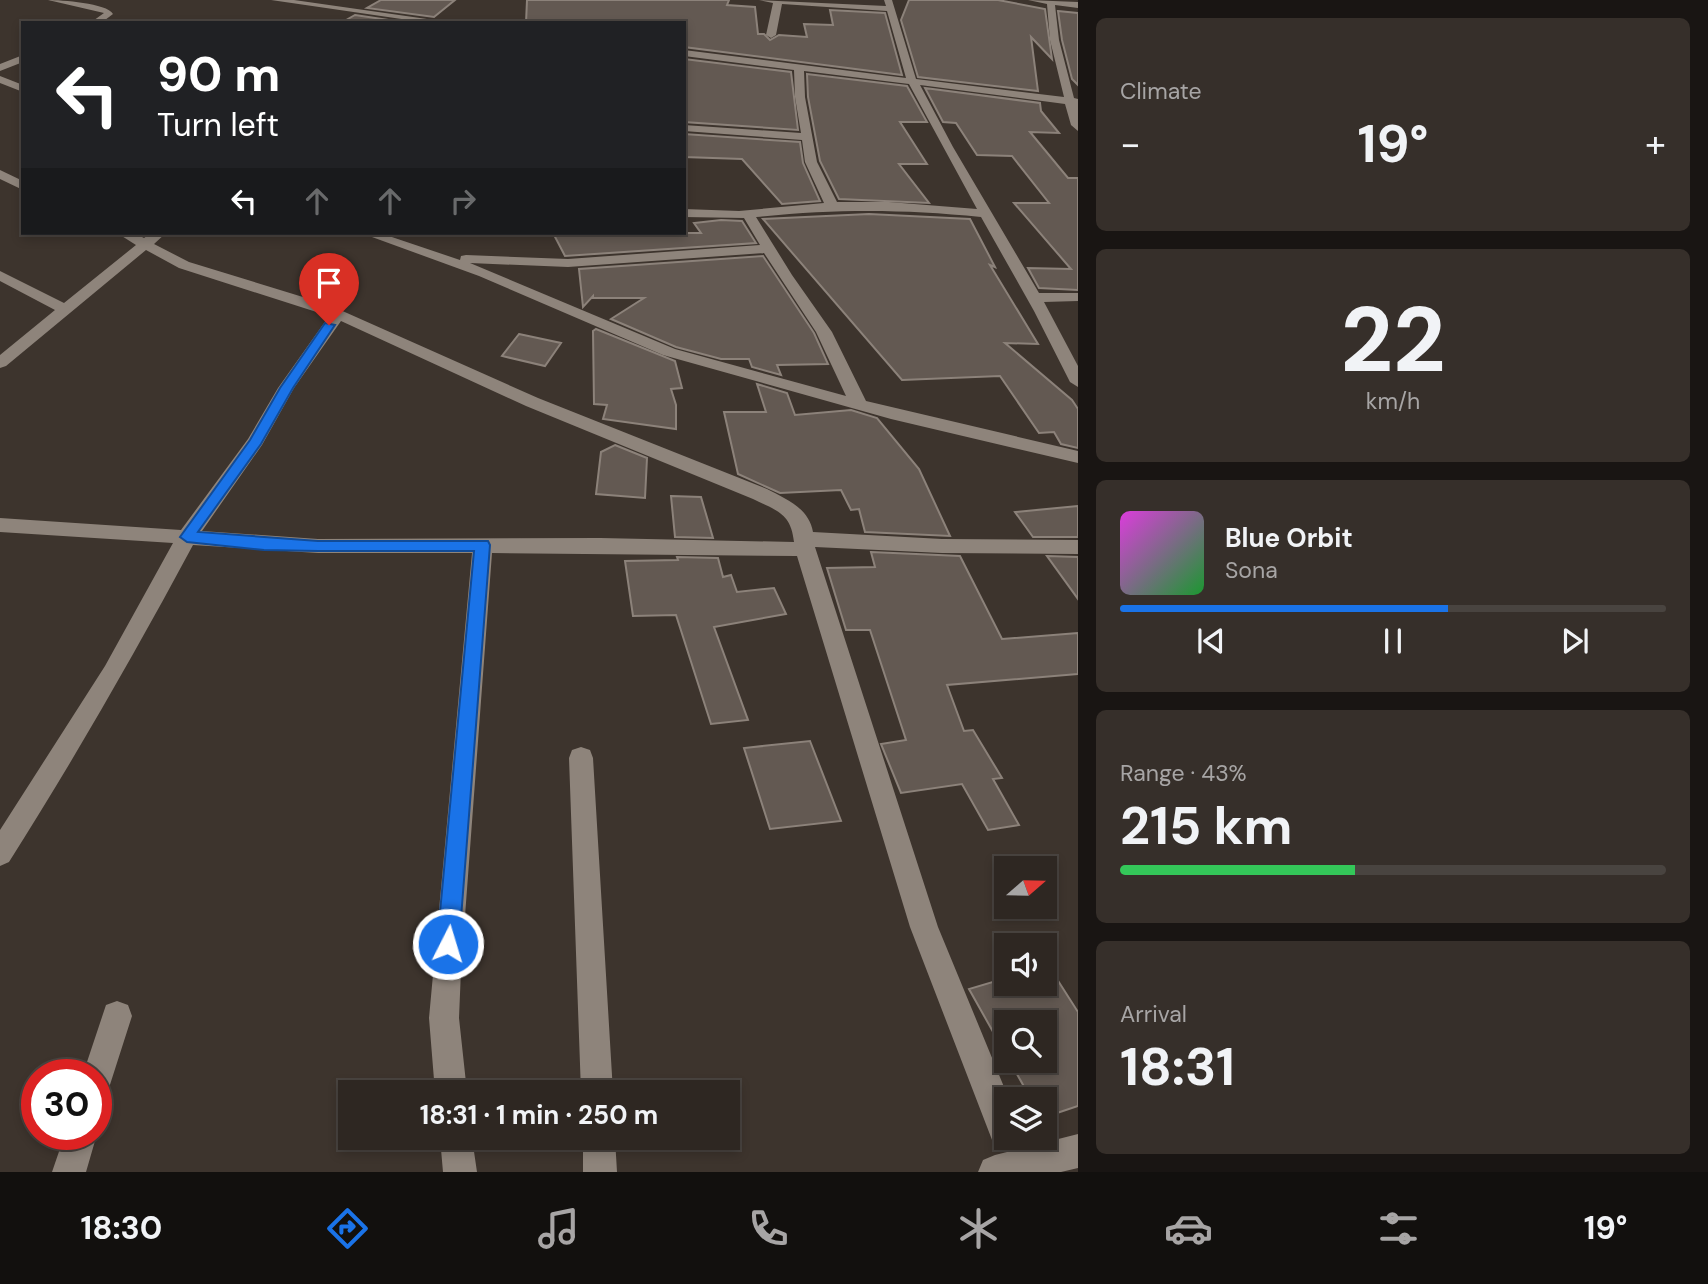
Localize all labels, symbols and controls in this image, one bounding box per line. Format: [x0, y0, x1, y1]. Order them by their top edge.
text: 90 m [157, 42, 280, 106]
icon: left [42, 49, 133, 140]
text: Climate [1120, 76, 1202, 106]
text: Turn left [157, 104, 279, 146]
text: 19° [1358, 110, 1428, 178]
text: − [1120, 119, 1141, 169]
text: + [1645, 119, 1666, 169]
icon: left [225, 182, 263, 220]
icon: ahead [298, 182, 336, 220]
icon: ahead [371, 182, 409, 220]
icon: right [444, 182, 482, 220]
pin [299, 253, 359, 325]
icon: arrive [310, 264, 348, 302]
text: 22 [1340, 281, 1446, 399]
text: km/h [1366, 386, 1420, 416]
text: Blue Orbit [1225, 521, 1353, 555]
text: Sona [1225, 555, 1278, 585]
icon: previous [1192, 622, 1230, 660]
icon: pause [1374, 622, 1412, 660]
icon: next [1556, 622, 1594, 660]
text: Range · 43% [1120, 758, 1247, 788]
text: 215 km [1120, 792, 1292, 860]
north arrow [994, 856, 1057, 919]
map controls [994, 856, 1057, 1150]
position arrow [411, 907, 485, 981]
button: sound [994, 933, 1057, 996]
text: Arrival [1120, 999, 1187, 1029]
button: search [994, 1010, 1057, 1073]
text: 18:31 [1120, 1033, 1235, 1101]
speed limit sign: 30 [21, 1059, 112, 1150]
button: layers [994, 1087, 1057, 1150]
text: 18:31 · 1 min · 250 m [420, 1098, 658, 1132]
icon: directions [323, 1204, 372, 1253]
icon: music [534, 1204, 583, 1253]
icon: phone [744, 1204, 793, 1253]
icon: climate [954, 1204, 1003, 1253]
icon: car [1164, 1204, 1213, 1253]
icon: filters [1374, 1204, 1423, 1253]
text: 18:30 [81, 1207, 162, 1249]
text: 19° [1584, 1207, 1627, 1249]

